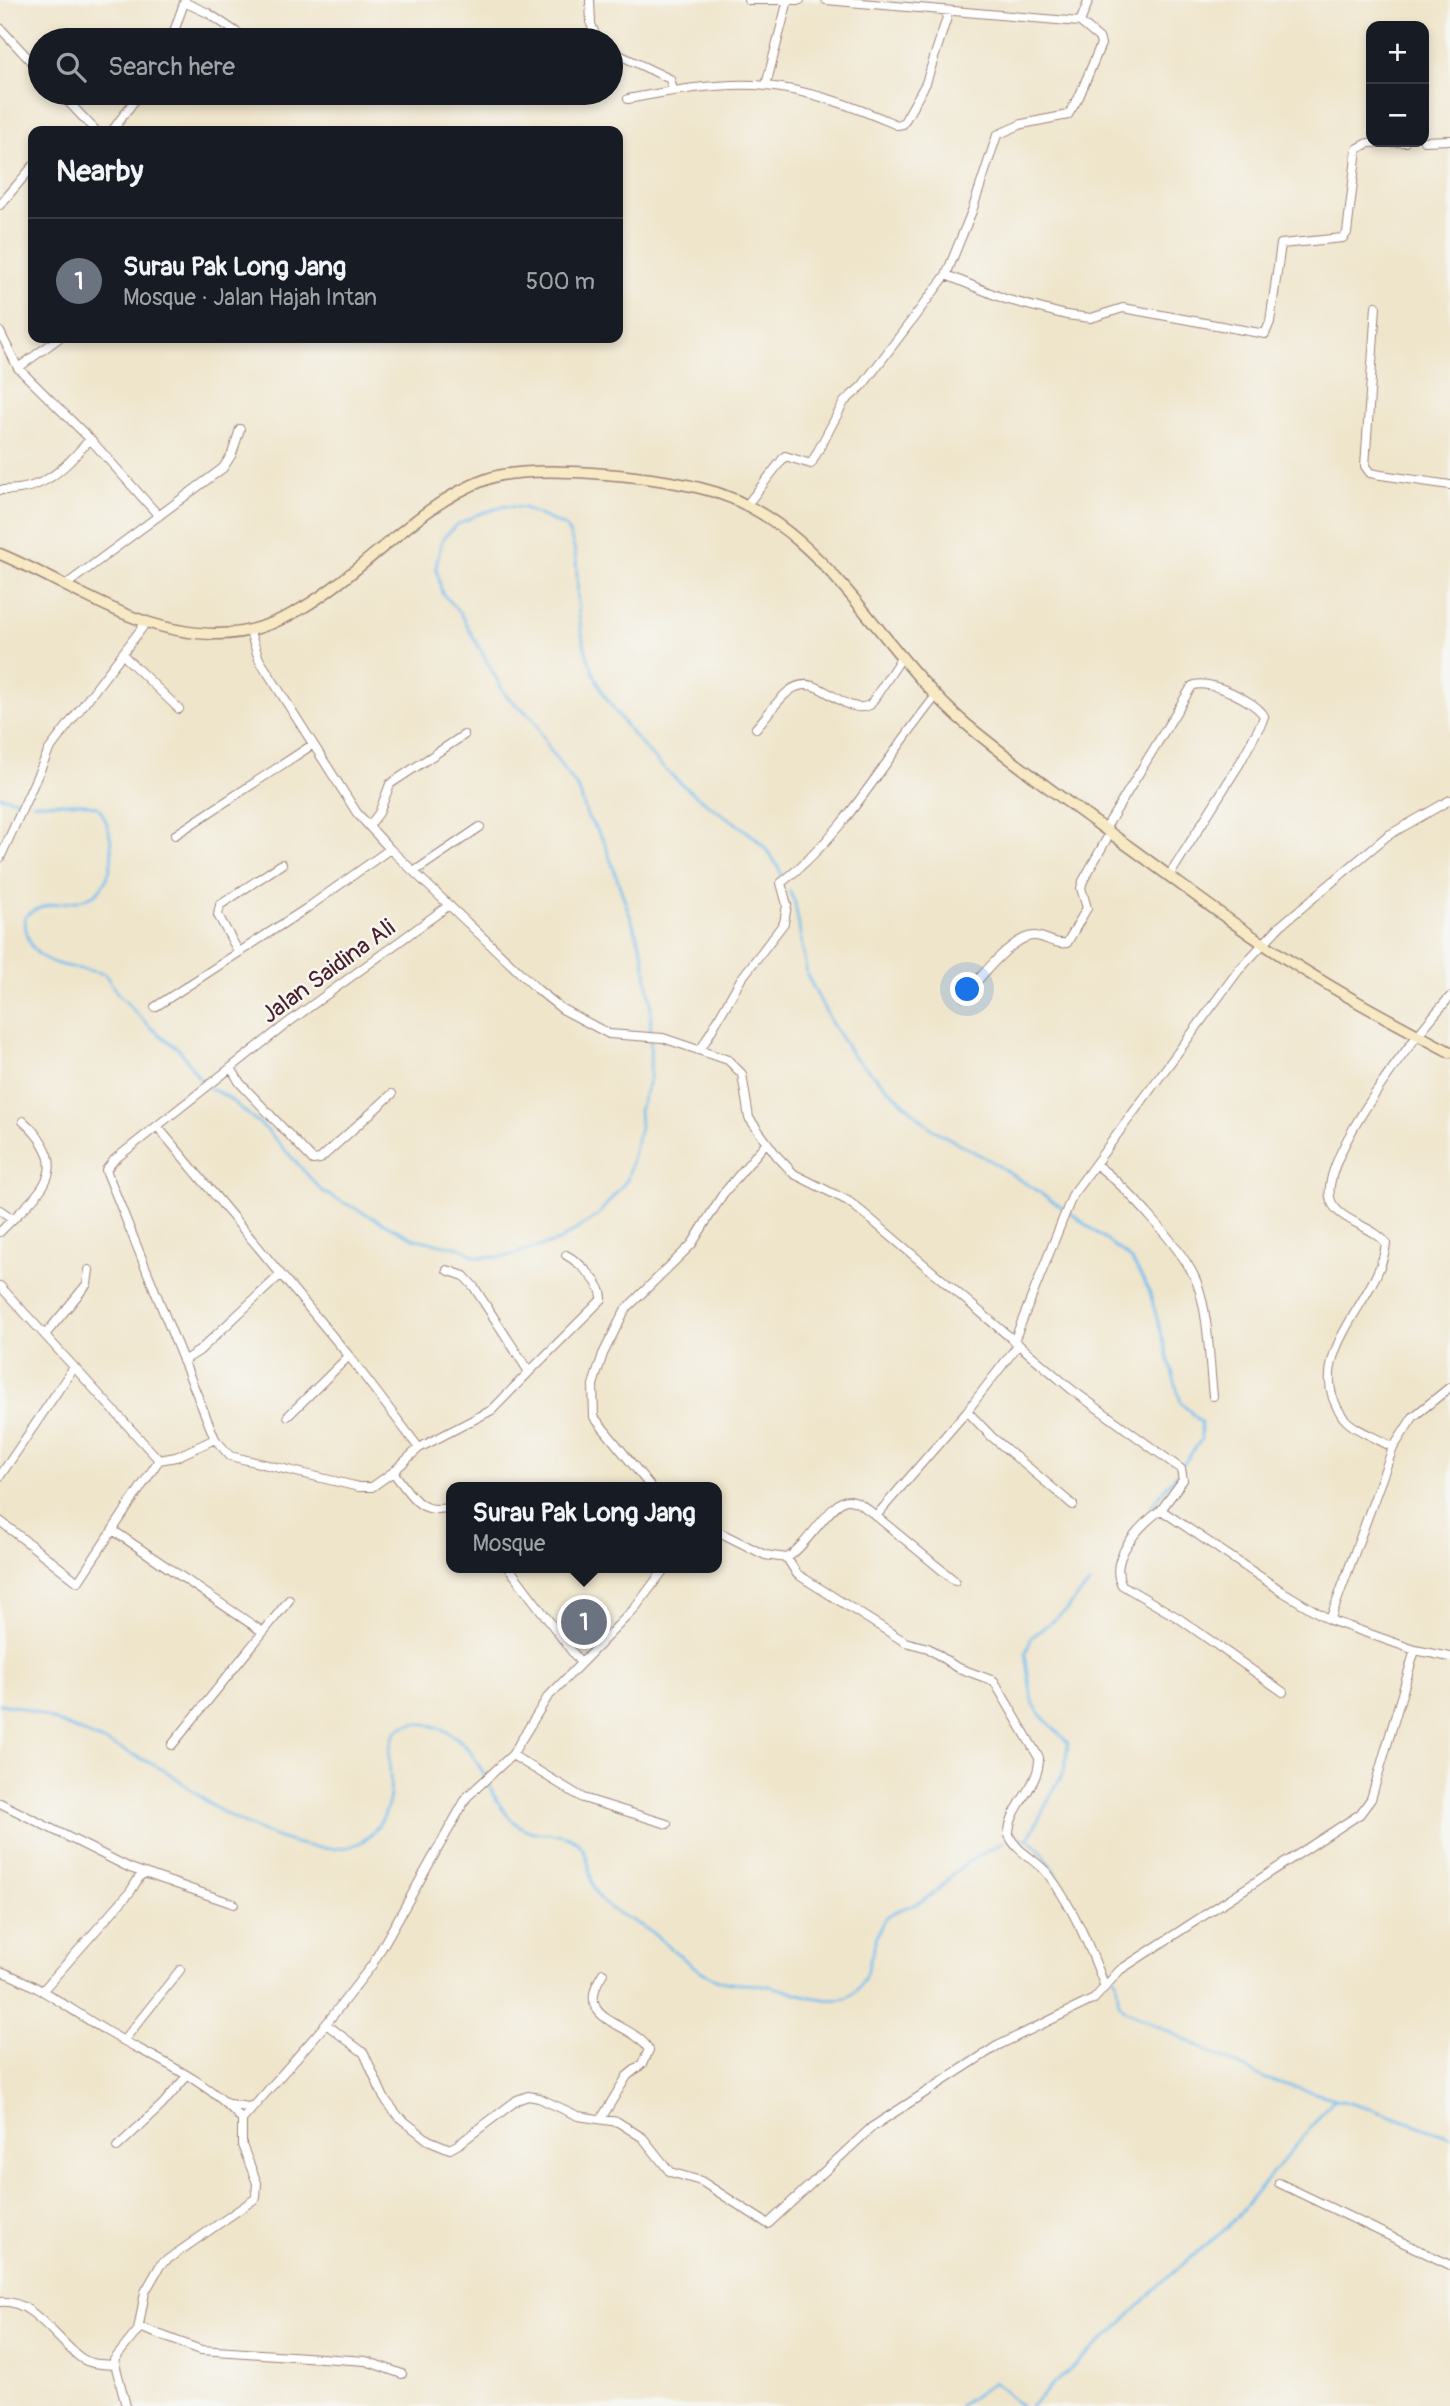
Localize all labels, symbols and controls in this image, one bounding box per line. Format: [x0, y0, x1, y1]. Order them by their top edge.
map controls [1366, 21, 1429, 147]
button: + [1366, 21, 1429, 84]
search box [28, 28, 623, 105]
icon: search [52, 48, 90, 86]
text: Search here [108, 51, 235, 83]
button: − [1366, 84, 1429, 147]
text: Nearby [56, 153, 143, 190]
text: Surau Pak Long Jang [123, 251, 346, 283]
text: 1 [75, 267, 84, 296]
text: 500 m [526, 267, 595, 296]
text: Mosque · Jalan Hajah Intan [123, 283, 377, 312]
street label: Jalan Saidina Ali [256, 913, 401, 1030]
your location [950, 972, 984, 1006]
popup [446, 1482, 722, 1573]
text: Surau Pak Long Jang [472, 1497, 696, 1529]
text: Mosque [472, 1529, 545, 1558]
pin: 1 [561, 1596, 607, 1648]

